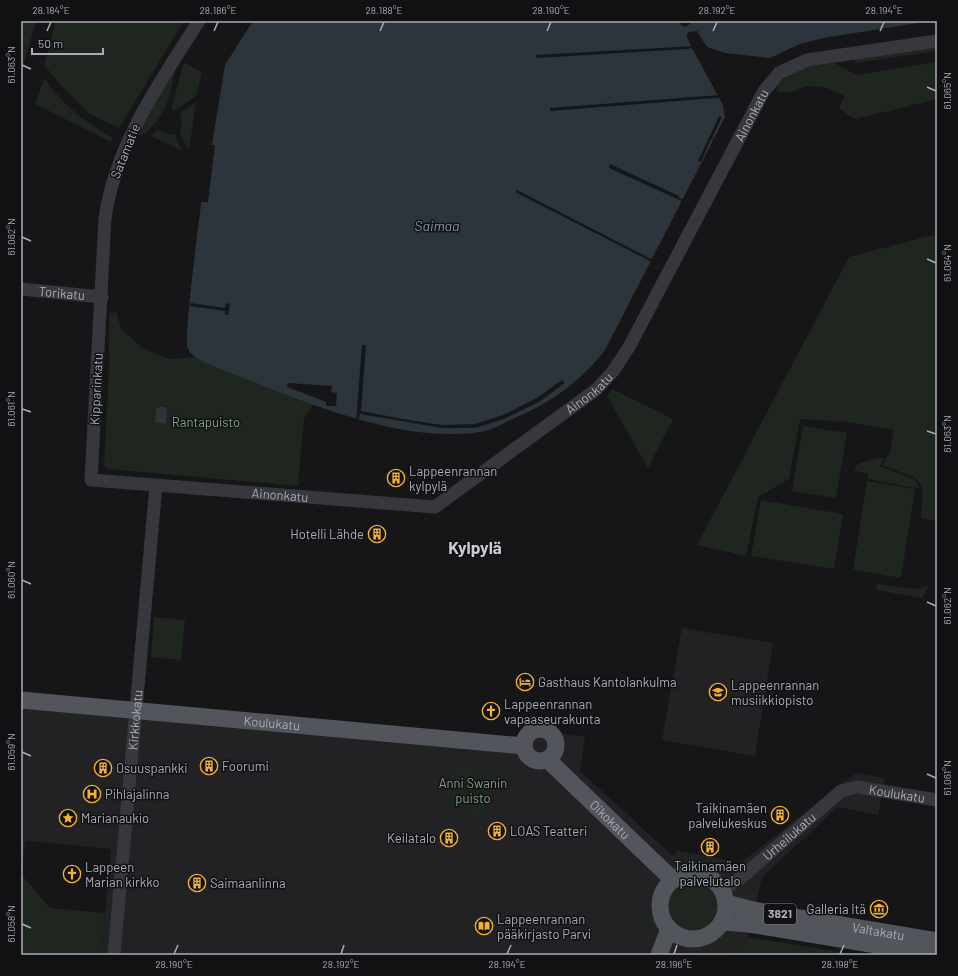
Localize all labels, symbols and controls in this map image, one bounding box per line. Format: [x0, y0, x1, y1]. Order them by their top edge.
text: 28.184°E [32, 4, 70, 16]
text: 28.186°E [199, 4, 237, 16]
text: 28.188°E [365, 4, 403, 16]
text: 28.190°E [532, 4, 570, 16]
text: 28.192°E [698, 4, 736, 16]
text: 28.194°E [865, 4, 903, 16]
scale bar [32, 30, 103, 56]
text: 50 m [38, 36, 63, 50]
text: 61.063°N [5, 46, 17, 84]
text: 61.065°N [941, 72, 953, 110]
street label: Ainonkatu [731, 86, 772, 144]
street label: Satamatie [107, 121, 143, 181]
water label: Saimaa [415, 217, 459, 234]
text: 61.062°N [5, 218, 17, 256]
text: 61.064°N [941, 244, 953, 282]
street label: Torikatu [38, 283, 86, 303]
street label: Kipparinkatu [86, 353, 106, 425]
street label: Ainonkatu [562, 369, 616, 417]
text: 61.061°N [5, 391, 17, 427]
park label: Rantapuisto [172, 414, 240, 430]
text: 61.063°N [941, 415, 953, 453]
place label: Lappeenrannan kylpylä [409, 463, 497, 494]
building icon: Lappeenrannan kylpylä [386, 468, 406, 488]
street label: Ainonkatu [251, 485, 309, 505]
building icon: Hotelli Lähde [367, 524, 387, 544]
place label: Hotelli Lähde [290, 526, 364, 542]
district label: Kylpylä [448, 537, 502, 557]
text: 61.060°N [5, 561, 17, 599]
text: 61.062°N [941, 587, 953, 625]
hotel icon: Gasthaus Kantolankulma [515, 672, 535, 692]
place label: Gasthaus Kantolankulma [538, 674, 677, 690]
place label: Lappeenrannan musiikkiopisto [731, 677, 819, 708]
school or university icon: Lappeenrannan musiikkiopisto [708, 682, 728, 702]
street label: Kirkkokatu [124, 689, 146, 751]
place label: Lappeenrannan vapaaseurakunta [504, 696, 601, 727]
church icon: Lappeenrannan vapaaseurakunta [481, 701, 501, 721]
street label: Koulukatu [243, 712, 301, 733]
text: 61.059°N [5, 733, 17, 771]
building icon: Foorumi [199, 756, 219, 776]
building icon: Osuuspankki [93, 758, 113, 778]
place label: Foorumi [222, 758, 269, 774]
place label: Osuuspankki [116, 760, 188, 776]
text: 61.061°N [941, 760, 953, 796]
park label: Anni Swanin puisto [439, 775, 507, 806]
street label: Koulukatu [868, 781, 926, 806]
hospital icon: Pihlajalinna [82, 784, 102, 804]
place label: Pihlajalinna [105, 786, 169, 802]
street label: Oikokatu [587, 797, 633, 842]
place label: Taikinamäen palvelukeskus [688, 800, 767, 831]
building icon: Taikinamäen palvelukeskus [770, 805, 790, 825]
place icon: Marianaukio [58, 808, 78, 828]
street label: Urheilukatu [759, 809, 819, 864]
place label: Marianaukio [81, 810, 149, 826]
building icon: LOAS Teatteri [487, 821, 507, 841]
place label: LOAS Teatteri [510, 823, 587, 839]
building icon: Keilatalo [439, 828, 459, 848]
place label: Keilatalo [387, 830, 436, 846]
building icon: Taikinamäen palvelutalo [700, 837, 720, 857]
place label: Taikinamäen palvelutalo [674, 858, 746, 889]
place label: Lappeen Marian kirkko [85, 859, 160, 890]
church icon: Lappeen Marian kirkko [62, 864, 82, 884]
building icon: Saimaanlinna [187, 873, 207, 893]
place label: Saimaanlinna [210, 875, 286, 891]
museum icon: Galleria Itä [869, 899, 889, 919]
place label: Galleria Itä [807, 901, 866, 917]
road number: 3821 [764, 904, 796, 924]
text: 61.058°N [5, 905, 17, 943]
place label: Lappeenrannan pääkirjasto Parvi [497, 911, 591, 942]
library icon: Lappeenrannan pääkirjasto Parvi [474, 916, 494, 936]
street label: Valtakatu [851, 919, 906, 943]
text: 28.190°E [155, 958, 193, 970]
text: 28.192°E [322, 958, 360, 970]
text: 28.194°E [488, 958, 526, 970]
text: 28.196°E [655, 958, 693, 970]
text: 28.198°E [821, 958, 859, 970]

